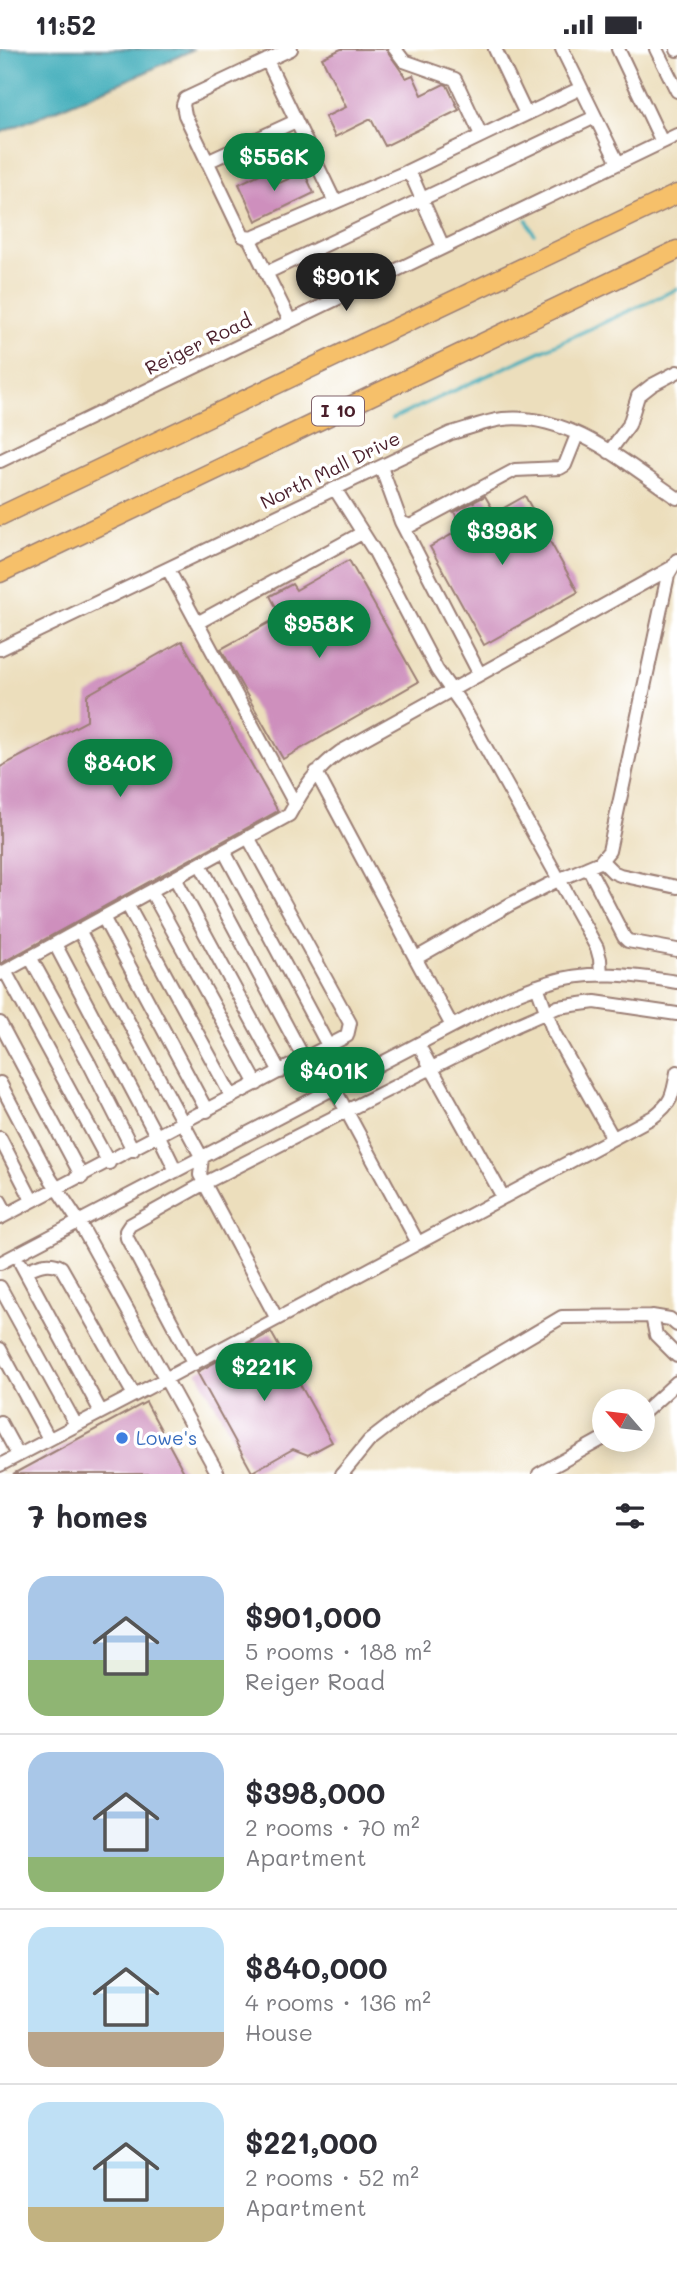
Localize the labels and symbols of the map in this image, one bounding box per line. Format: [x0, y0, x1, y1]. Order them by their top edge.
pin: $556K [225, 134, 323, 193]
pin: $901K [297, 253, 395, 313]
street label: Reiger Road [140, 307, 255, 380]
road number: I 10 [312, 397, 364, 425]
street label: North Mall Drive [256, 425, 404, 514]
pin: $398K [453, 507, 551, 567]
pin: $958K [270, 601, 368, 660]
pin: $840K [71, 739, 169, 799]
pin: $401K [285, 1047, 383, 1107]
pin: $221K [215, 1343, 313, 1403]
north arrow [592, 1389, 654, 1453]
place label: Lowe's [136, 1425, 197, 1450]
marker: Lowe's [114, 1430, 130, 1446]

